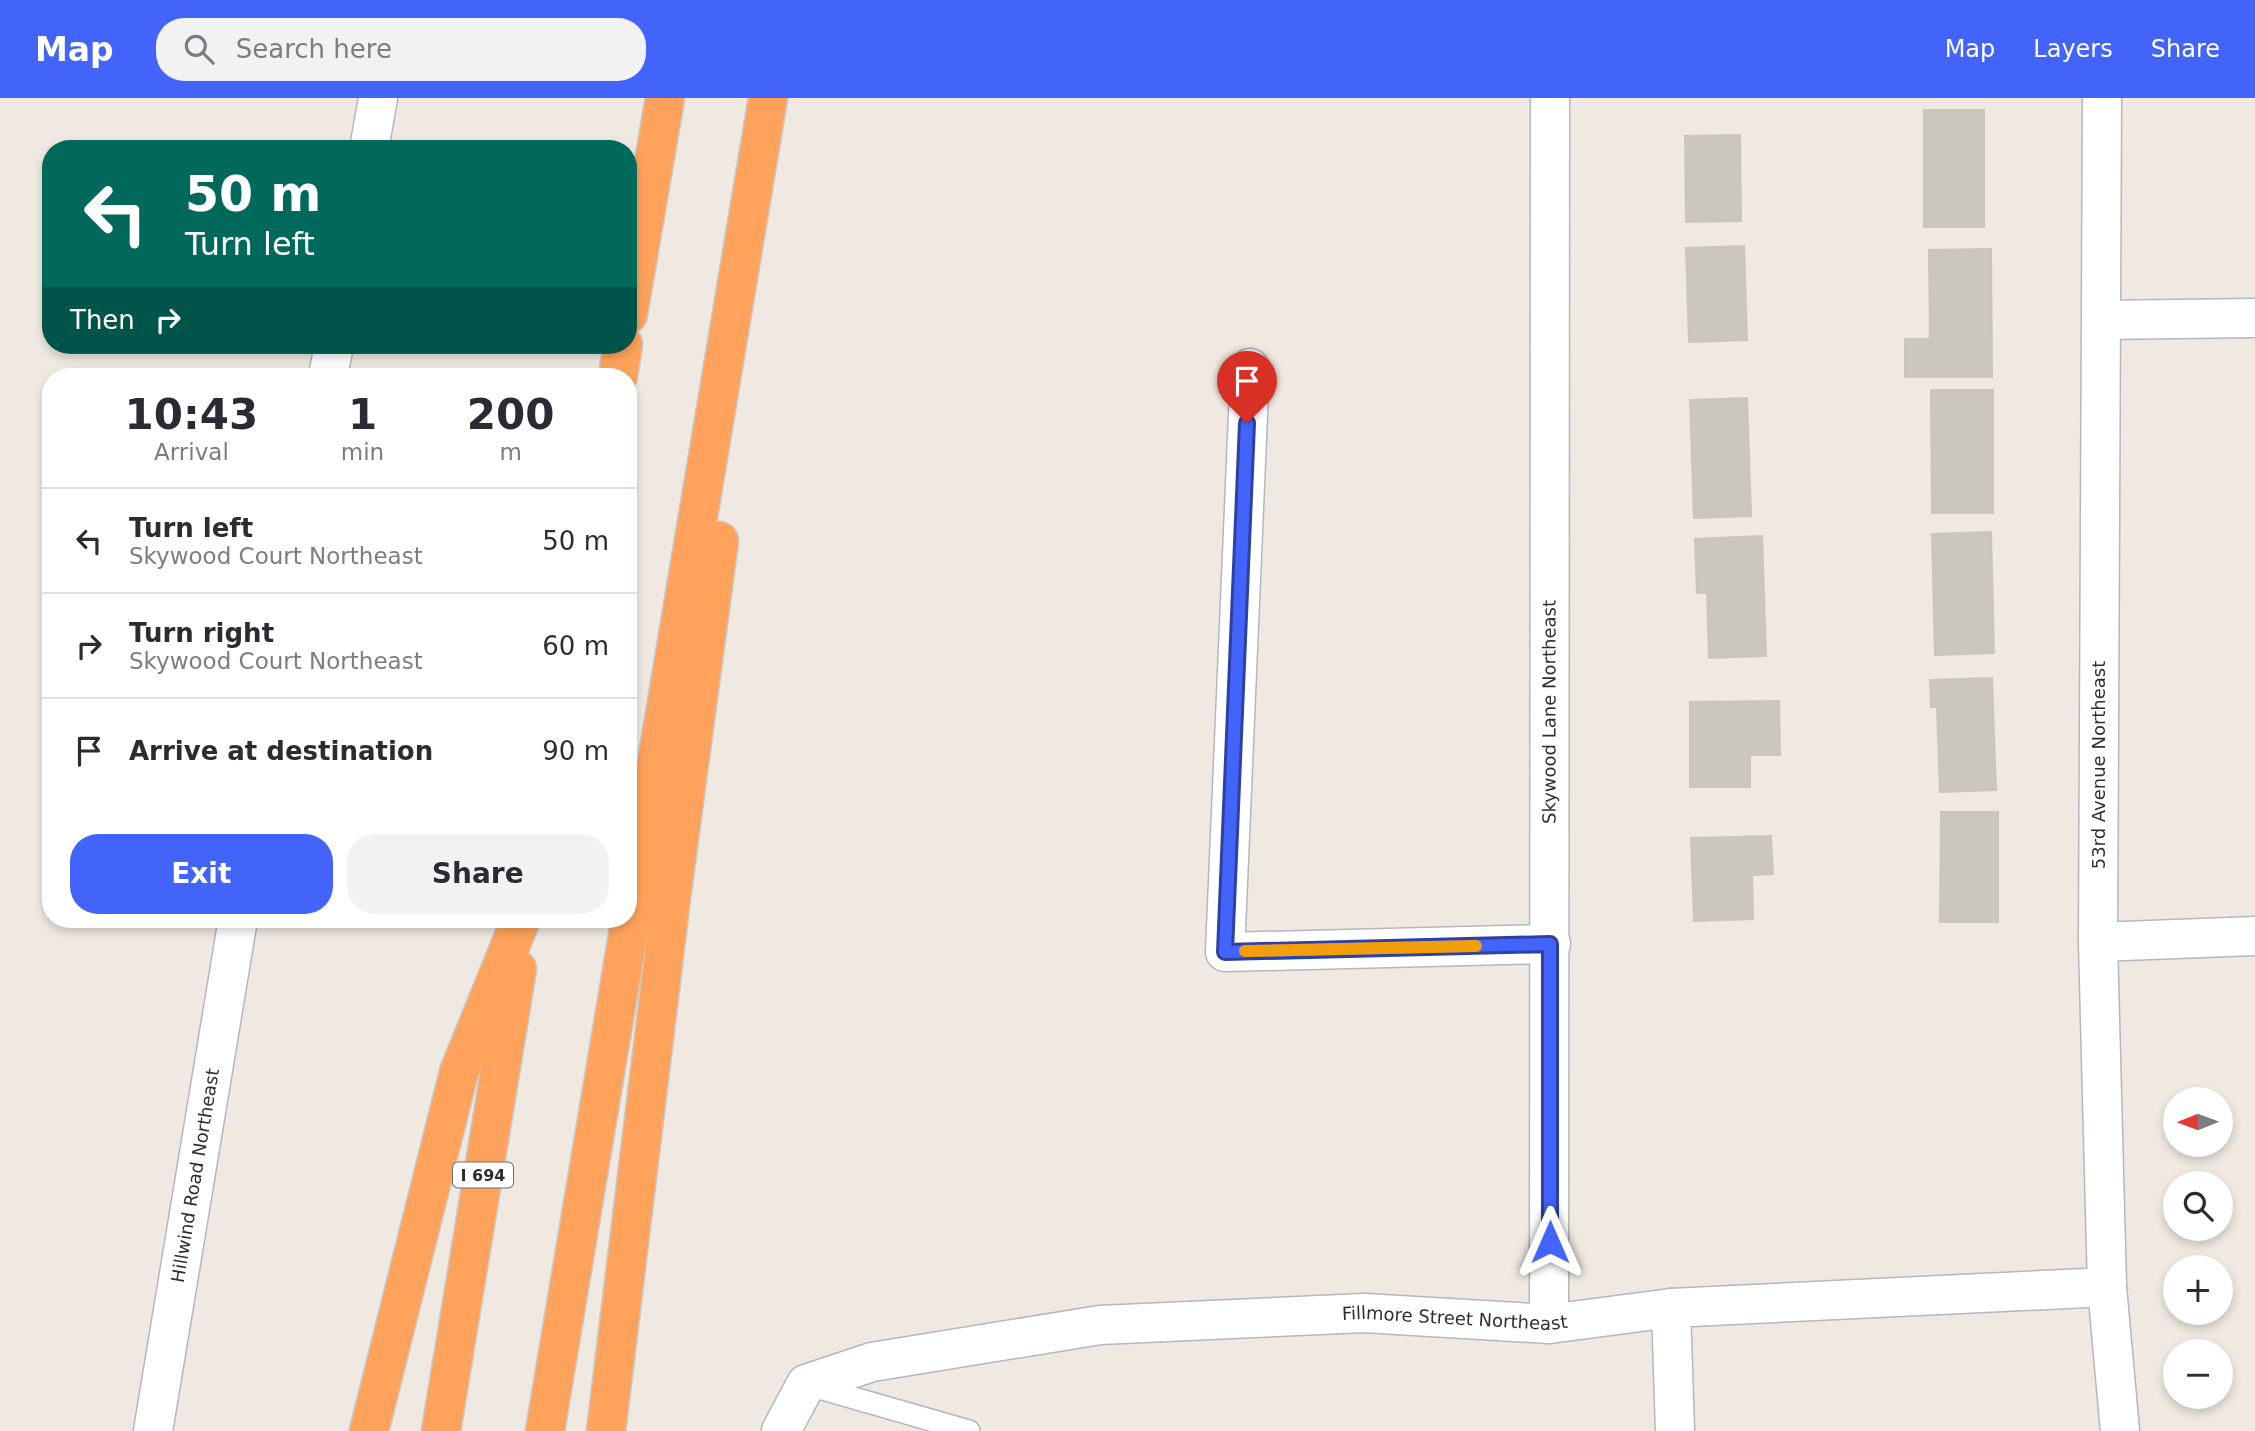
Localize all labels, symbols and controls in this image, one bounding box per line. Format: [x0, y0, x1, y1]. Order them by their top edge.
search box [156, 18, 646, 81]
text: Map [35, 30, 114, 69]
icon: search [180, 30, 218, 68]
text: Search here [236, 34, 392, 64]
text: Map [1945, 35, 1995, 63]
text: Layers [2033, 35, 2113, 63]
text: Share [2151, 35, 2220, 63]
text: 50 m [185, 166, 321, 223]
icon: left [70, 168, 161, 259]
text: Turn left [185, 225, 315, 263]
icon: right [149, 301, 187, 339]
text: Then [70, 305, 135, 335]
pin [1217, 351, 1277, 423]
icon: arrive [1228, 362, 1266, 400]
text: 10:43 [125, 390, 258, 439]
text: 1 [348, 390, 377, 439]
text: 200 [467, 390, 554, 439]
text: Arrival [154, 439, 229, 465]
text: min [341, 439, 384, 465]
text: m [499, 439, 522, 465]
text: Turn left [129, 513, 253, 543]
icon: left [70, 522, 108, 560]
text: 50 m [542, 526, 609, 556]
text: Skywood Court Northeast [129, 543, 423, 569]
street label: Skywood Lane Northeast [1538, 600, 1560, 824]
text: Turn right [129, 618, 274, 648]
icon: right [70, 627, 108, 665]
text: 60 m [542, 631, 609, 661]
text: Skywood Court Northeast [129, 648, 423, 674]
street label: 53rd Avenue Northeast [2088, 661, 2109, 869]
icon: arrive [70, 732, 108, 770]
text: Arrive at destination [129, 736, 433, 766]
text: 90 m [542, 736, 609, 766]
button: Exit [70, 834, 333, 914]
button: Share [347, 834, 609, 914]
street label: Hillwind Road Northeast [167, 1067, 223, 1284]
north arrow [2163, 1087, 2233, 1157]
map controls [2163, 1087, 2233, 1409]
road number: I 694 [453, 1162, 513, 1188]
button: search [2163, 1171, 2233, 1241]
position arrow [1513, 1205, 1587, 1279]
button: + [2163, 1255, 2233, 1325]
street label: Fillmore Street Northeast [1342, 1302, 1569, 1334]
button: − [2163, 1339, 2233, 1409]

